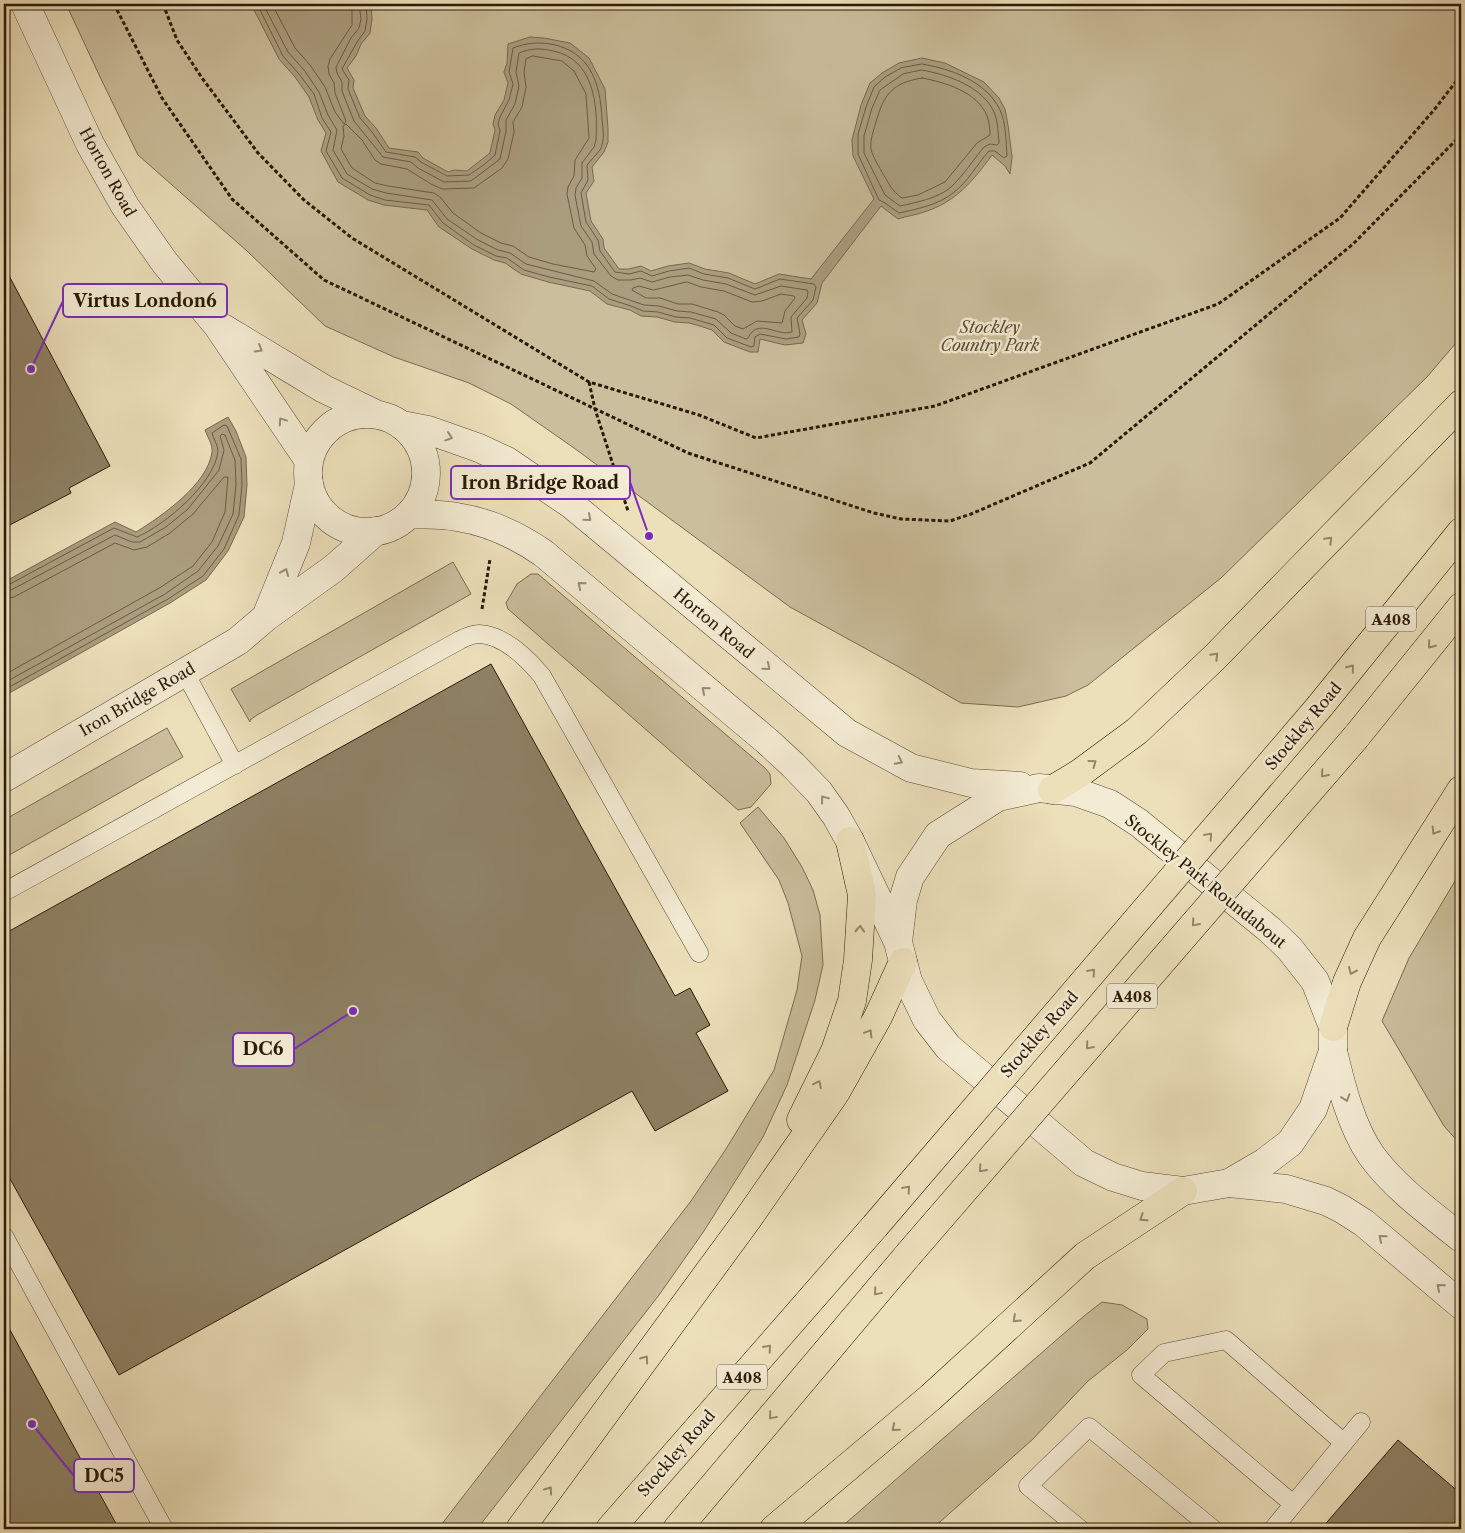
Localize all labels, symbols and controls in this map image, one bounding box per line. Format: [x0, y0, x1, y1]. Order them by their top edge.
street label: Horton Road [75, 124, 141, 220]
callout: Virtus London6 [63, 284, 227, 317]
text: Virtus London6 [72, 290, 217, 312]
park label: Stockley Country Park [941, 317, 1040, 355]
one-way arrow [254, 342, 263, 352]
one-way arrow [279, 417, 288, 427]
one-way arrow [444, 431, 453, 441]
callout: Iron Bridge Road [451, 466, 630, 499]
text: Iron Bridge Road [461, 472, 619, 494]
one-way arrow [583, 513, 592, 522]
one-way arrow [1323, 537, 1332, 546]
one-way arrow [278, 568, 289, 577]
one-way arrow [578, 582, 587, 590]
street label: Horton Road [670, 583, 759, 663]
road number: A408 [1366, 606, 1416, 632]
one-way arrow [1427, 639, 1436, 648]
one-way arrow [1209, 653, 1218, 662]
street label: Iron Bridge Road [76, 658, 199, 740]
one-way arrow [762, 661, 771, 670]
one-way arrow [1346, 665, 1355, 674]
street label: Stockley Road [1261, 678, 1346, 774]
one-way arrow [702, 686, 711, 695]
one-way arrow [893, 755, 902, 765]
one-way arrow [1087, 761, 1096, 769]
one-way arrow [1321, 768, 1330, 777]
one-way arrow [821, 796, 831, 805]
street label: Stockley Park Roundabout [1121, 810, 1291, 953]
one-way arrow [1432, 825, 1441, 835]
one-way arrow [1204, 832, 1213, 841]
one-way arrow [1192, 918, 1201, 927]
one-way arrow [855, 924, 866, 932]
one-way arrow [1348, 966, 1359, 975]
one-way arrow [1086, 969, 1095, 978]
road number: A408 [1107, 984, 1157, 1008]
street label: Stockley Road [996, 986, 1082, 1081]
one-way arrow [862, 1029, 872, 1038]
callout: DC6 [233, 1033, 294, 1066]
text: DC6 [243, 1038, 284, 1060]
one-way arrow [1085, 1041, 1094, 1050]
one-way arrow [812, 1080, 822, 1089]
one-way arrow [1340, 1094, 1350, 1102]
one-way arrow [979, 1164, 988, 1173]
one-way arrow [901, 1185, 910, 1194]
one-way arrow [1139, 1212, 1148, 1221]
one-way arrow [1379, 1235, 1388, 1243]
one-way arrow [1437, 1283, 1446, 1292]
one-way arrow [874, 1286, 883, 1295]
one-way arrow [1013, 1314, 1022, 1323]
one-way arrow [763, 1344, 772, 1353]
one-way arrow [639, 1355, 648, 1365]
road number: A408 [717, 1364, 767, 1390]
street label: Stockley Road [633, 1405, 719, 1500]
one-way arrow [769, 1411, 778, 1420]
one-way arrow [892, 1422, 901, 1430]
callout: DC5 [74, 1459, 134, 1492]
text: DC5 [84, 1465, 124, 1487]
one-way arrow [543, 1486, 552, 1496]

